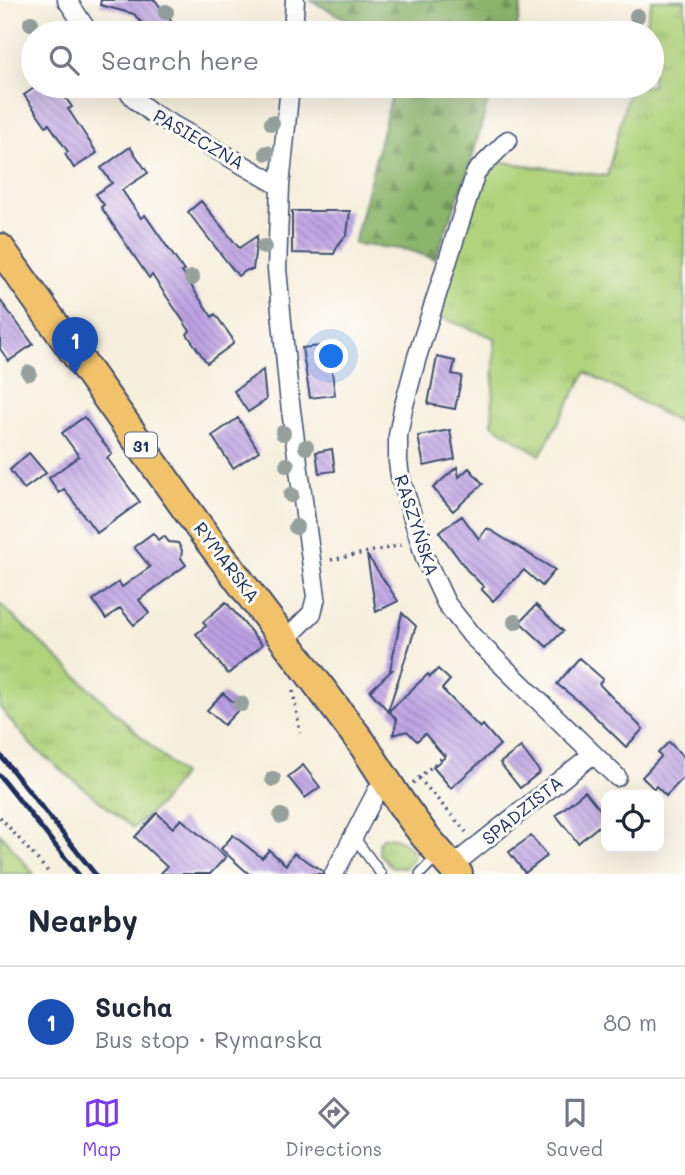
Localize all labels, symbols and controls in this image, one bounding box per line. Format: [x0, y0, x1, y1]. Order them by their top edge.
search box [21, 21, 664, 98]
icon: search [45, 41, 83, 79]
text: Search here [101, 43, 259, 77]
street label: PASIECZNA [149, 103, 249, 175]
pin: 1 [52, 317, 98, 375]
your location [314, 339, 348, 373]
road number: 31 [125, 432, 157, 458]
street label: RASZYŃSKA [389, 471, 445, 579]
street label: RYMARSKA [189, 517, 265, 607]
street label: SPADZISTA [477, 770, 567, 850]
map controls [601, 790, 664, 853]
button: locate [601, 790, 664, 853]
text: Nearby [28, 900, 138, 940]
text: Sucha [95, 990, 173, 1024]
text: 1 [46, 1007, 56, 1037]
text: 80 m [603, 1007, 657, 1037]
text: Bus stop · Rymarska [95, 1024, 323, 1054]
tab: Map [82, 1094, 121, 1161]
tab: Directions [285, 1094, 382, 1161]
tab: Saved [546, 1094, 603, 1161]

